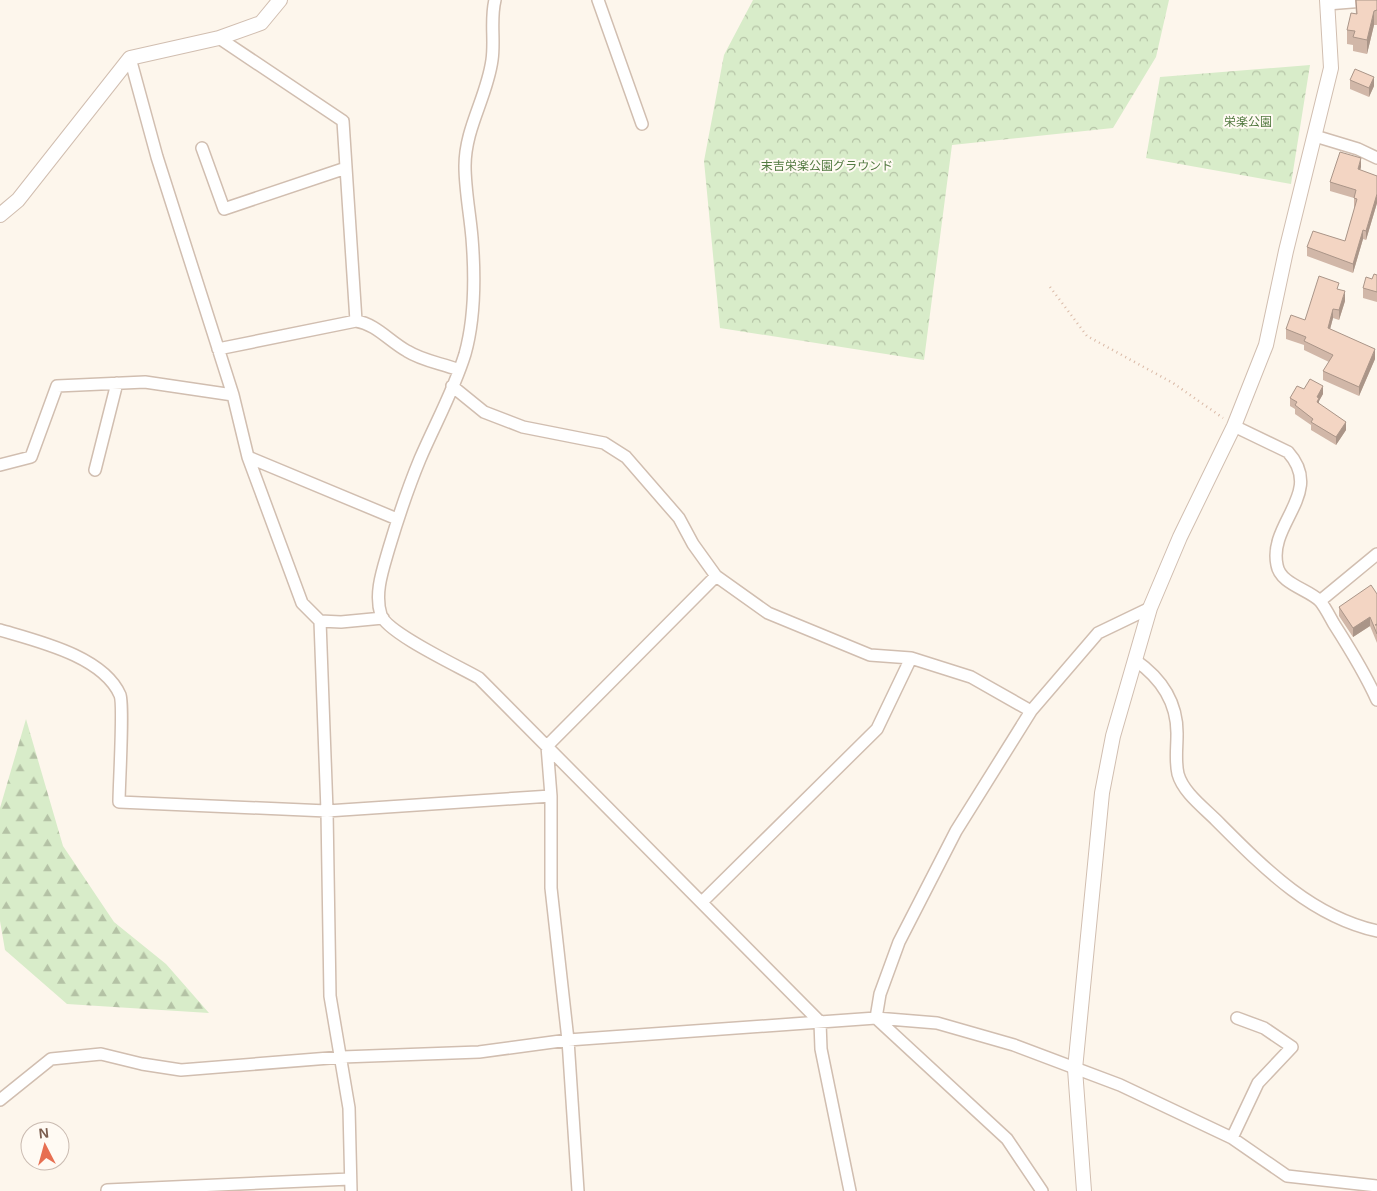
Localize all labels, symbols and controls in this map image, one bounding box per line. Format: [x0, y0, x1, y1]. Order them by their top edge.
park label: 栄楽公園 [1224, 115, 1272, 129]
park label: 末吉栄楽公園グラウンド [761, 159, 893, 173]
north arrow [20, 1121, 70, 1171]
text: N [38, 1125, 50, 1142]

